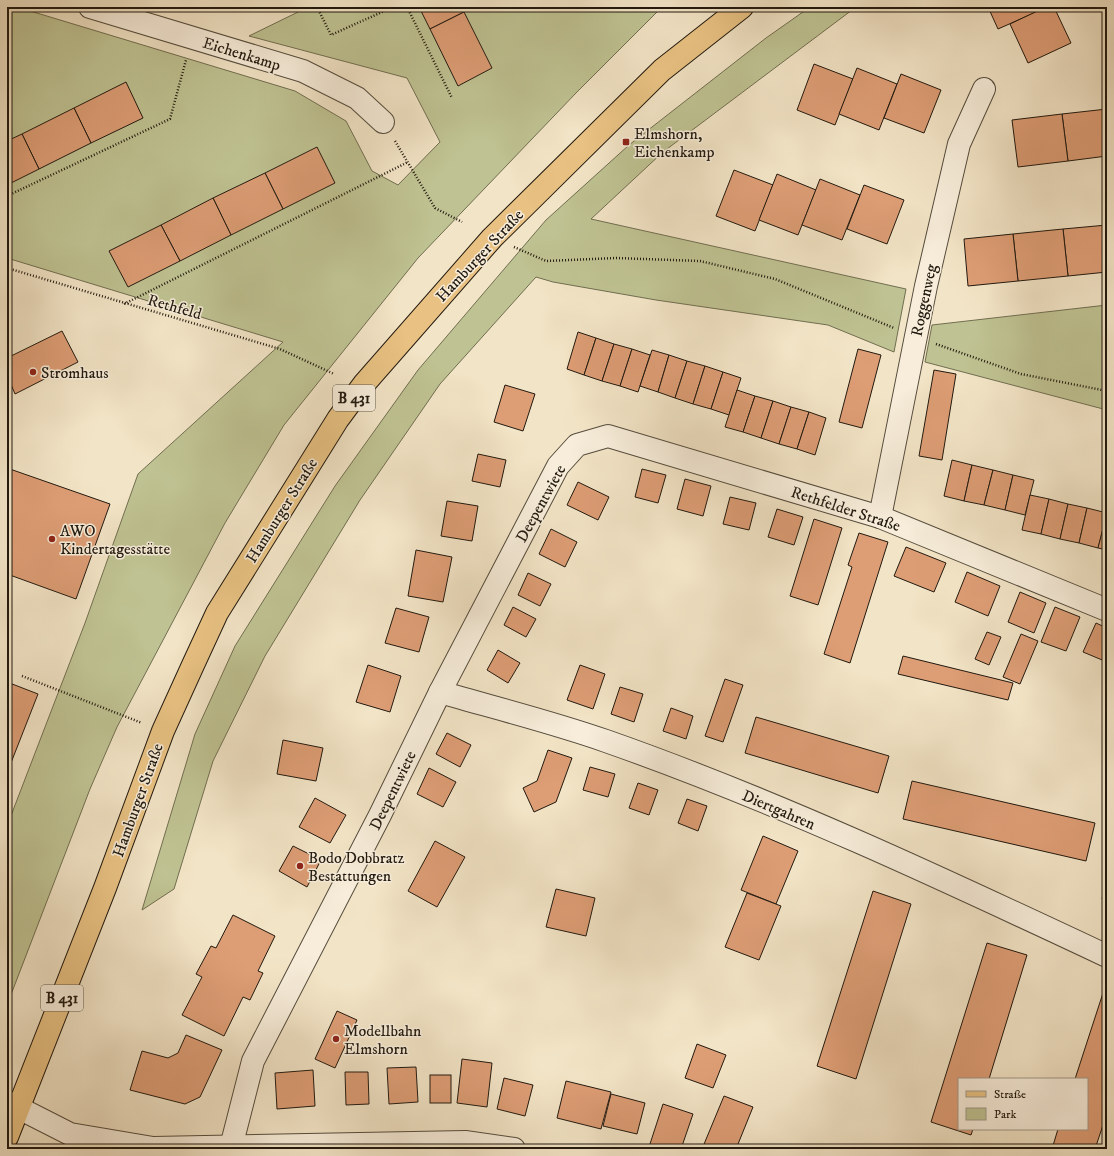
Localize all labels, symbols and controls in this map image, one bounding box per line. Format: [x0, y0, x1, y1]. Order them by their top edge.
street label: Eichenkamp [200, 33, 283, 75]
place label: Elmshorn, Eichenkamp [634, 124, 714, 162]
marker: Elmshorn, Eichenkamp [621, 137, 631, 147]
street label: Hamburger Straße [432, 205, 528, 306]
street label: Roggenweg [907, 262, 941, 338]
street label: Rethfeld [145, 290, 204, 324]
place label: Stromhaus [41, 363, 109, 383]
marker: Stromhaus [28, 367, 38, 377]
road number: B 431 [333, 385, 375, 411]
street label: Hamburger Straße [242, 454, 322, 567]
street label: Deepentwiete [511, 461, 571, 546]
street label: Rethfelder Straße [789, 482, 903, 536]
place label: AWO Kindertagesstätte [60, 521, 170, 559]
marker: AWO Kindertagesstätte [47, 534, 57, 544]
street label: Hamburger Straße [108, 740, 168, 860]
street label: Deepentwiete [365, 747, 421, 833]
street label: Diertgahren [739, 786, 819, 835]
place label: Bodo Dobbratz Bestattungen [308, 848, 405, 886]
marker: Bodo Dobbratz Bestattungen [295, 861, 305, 871]
road number: B 431 [41, 985, 83, 1011]
place label: Modellbahn Elmshorn [344, 1021, 422, 1059]
marker: Modellbahn Elmshorn [331, 1034, 341, 1044]
legend [958, 1078, 1088, 1130]
text: Straße [994, 1087, 1026, 1102]
text: Park [994, 1107, 1016, 1122]

